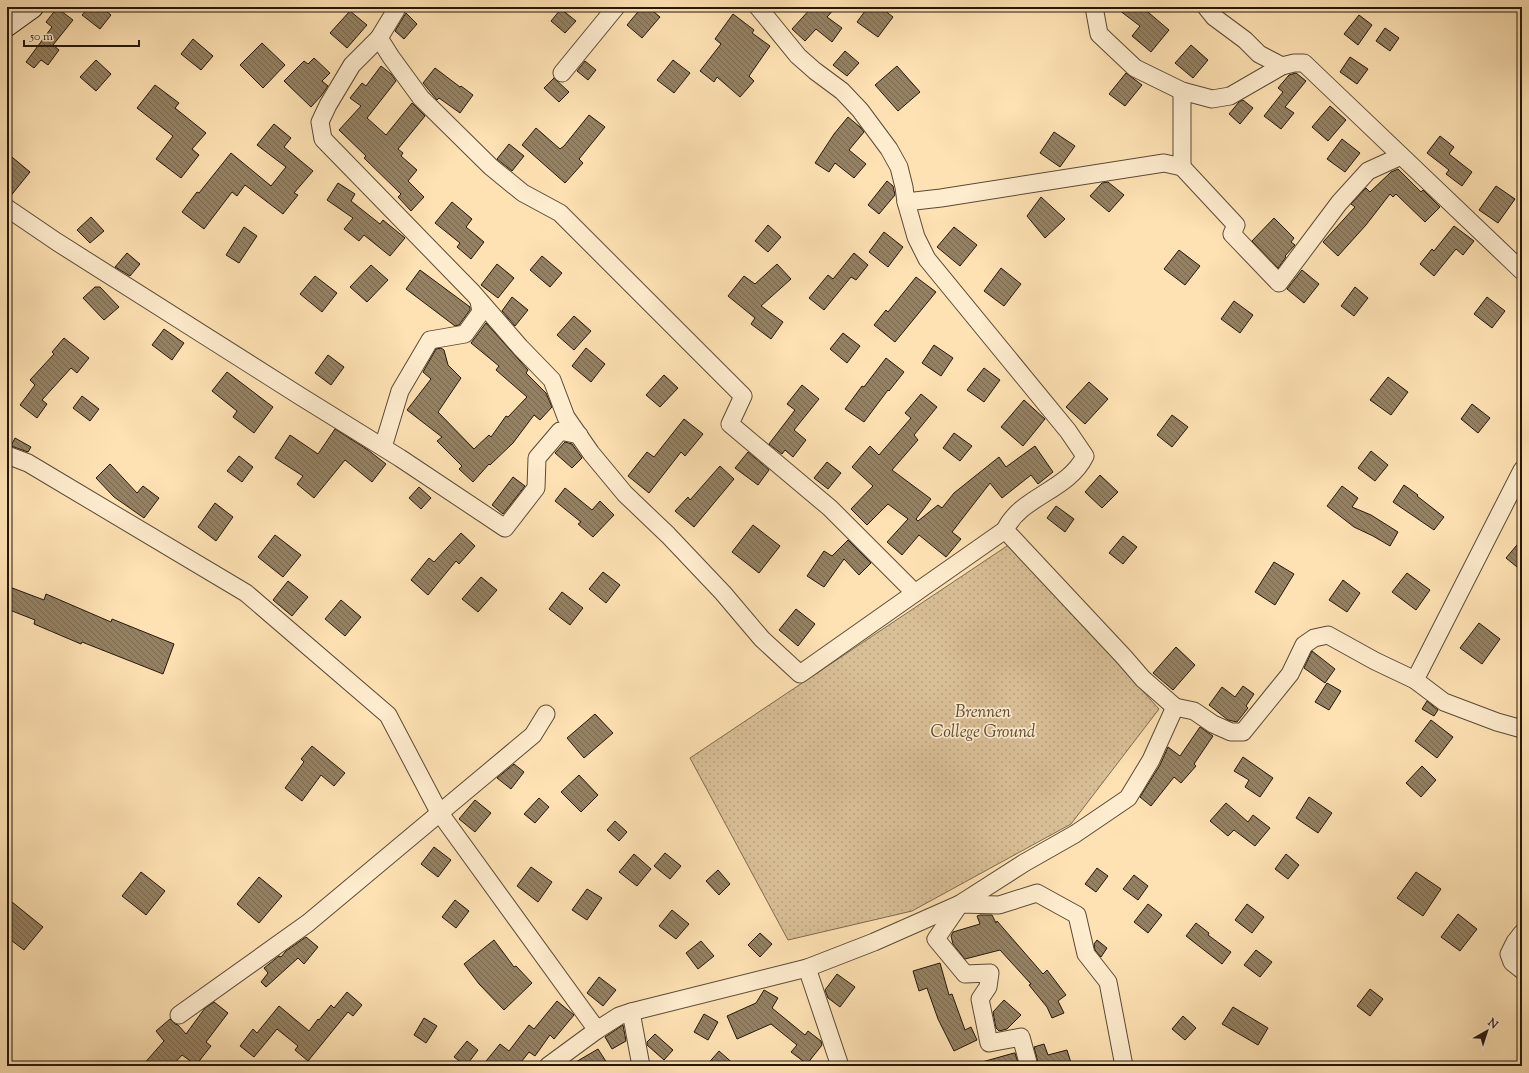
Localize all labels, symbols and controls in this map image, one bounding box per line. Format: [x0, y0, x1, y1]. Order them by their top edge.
scale bar [24, 22, 139, 48]
text: 50 m [29, 28, 53, 46]
park label: Brennen College Ground [931, 701, 1036, 745]
north arrow [1467, 1011, 1507, 1051]
text: N [1483, 1014, 1501, 1033]

